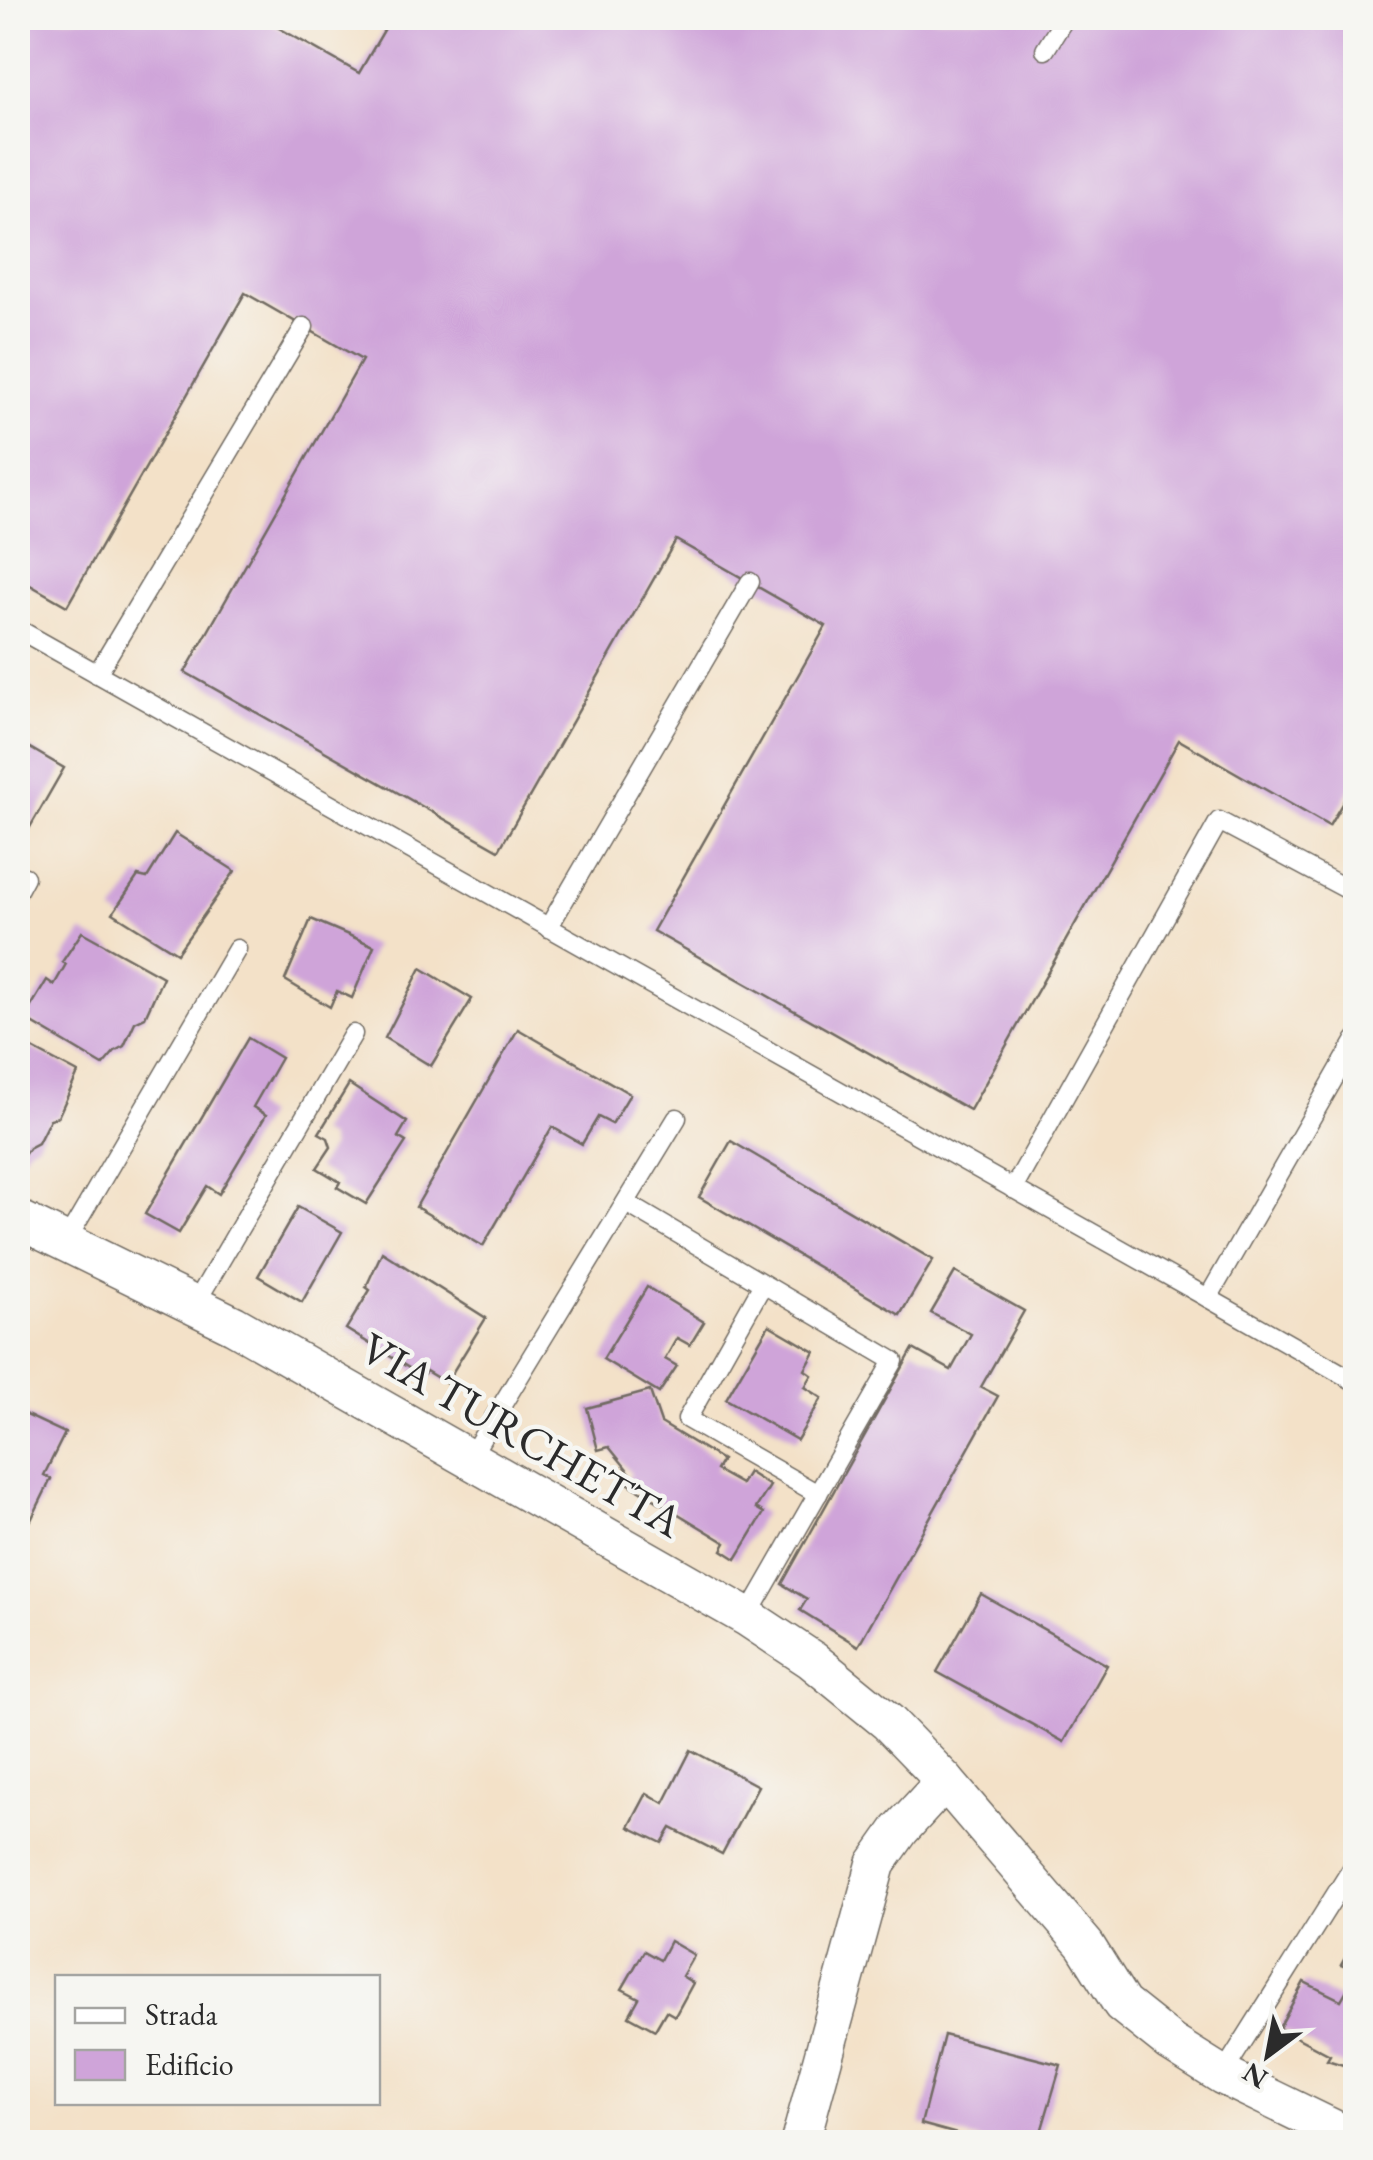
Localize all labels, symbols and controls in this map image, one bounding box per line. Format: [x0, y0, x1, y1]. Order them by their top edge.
street label: VIA TURCHETTA [351, 1318, 694, 1550]
legend [55, 1975, 380, 2105]
text: Strada [145, 1995, 218, 2034]
north arrow [1218, 2005, 1318, 2105]
text: Edificio [145, 2045, 234, 2084]
text: N [1235, 2055, 1274, 2097]

